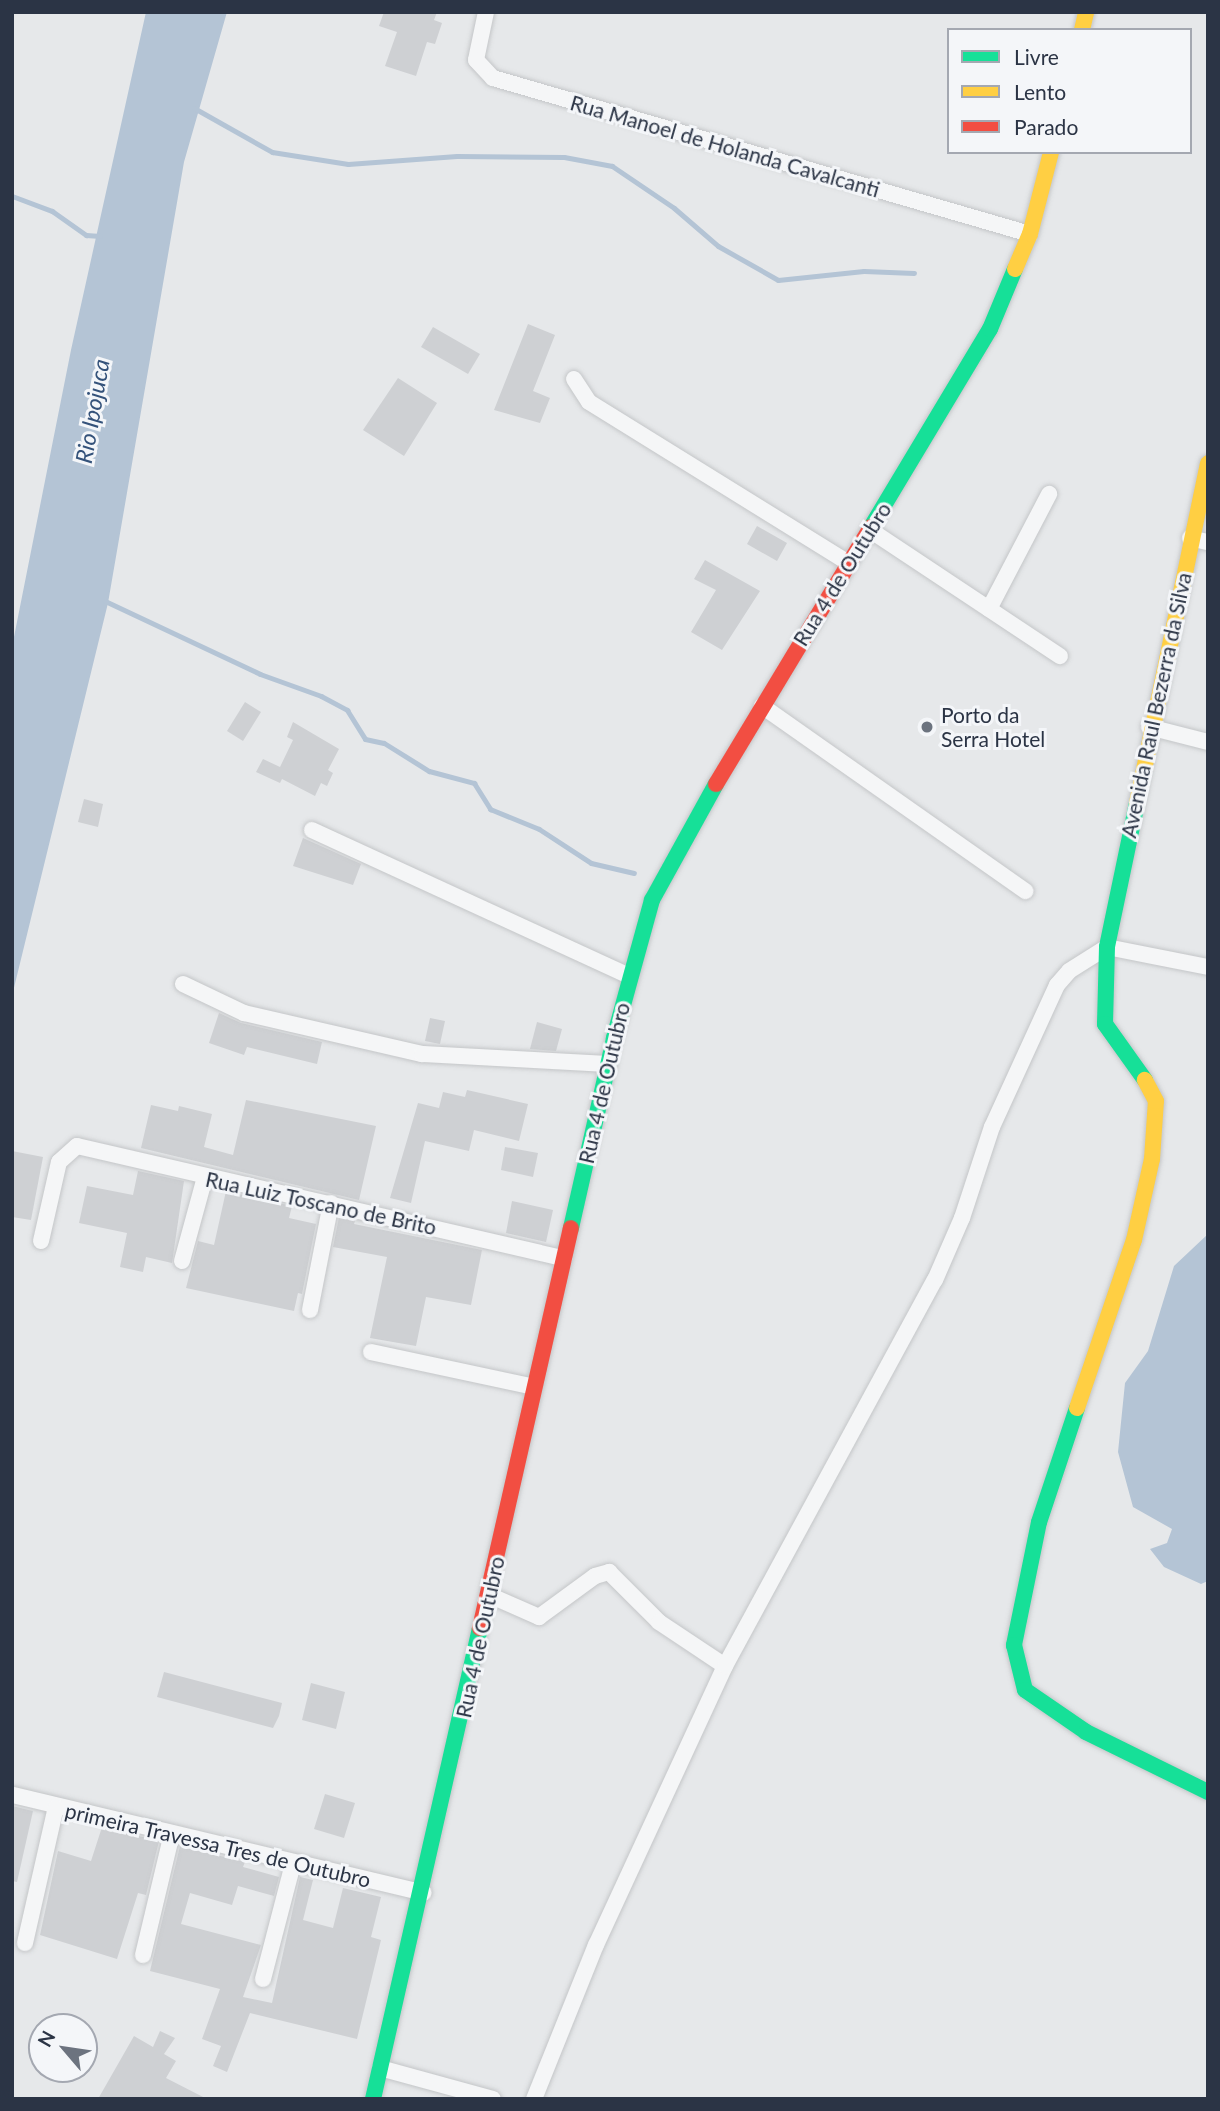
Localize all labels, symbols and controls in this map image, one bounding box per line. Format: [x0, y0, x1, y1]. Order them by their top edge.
legend [947, 28, 1192, 154]
text: Livre [1014, 44, 1059, 69]
text: Lento [1014, 79, 1066, 104]
street label: Rua Manoel de Holanda Cavalcanti [567, 90, 883, 202]
text: Parado [1014, 114, 1078, 139]
water label: Rio Ipojuca [69, 357, 115, 465]
street label: Rua 4 de Outubro [788, 498, 896, 650]
street label: Avenida Raul Bezerra da Silva [1116, 570, 1196, 840]
place label: Porto da Serra Hotel [941, 702, 1045, 752]
marker: Porto da Serra Hotel [919, 719, 935, 735]
street label: Rua 4 de Outubro [573, 1000, 635, 1166]
street label: Rua Luiz Toscano de Brito [203, 1166, 439, 1240]
street label: Rua 4 de Outubro [451, 1554, 509, 1720]
street label: primeira Travessa Tres de Outubro [62, 1797, 374, 1893]
north arrow [28, 2013, 98, 2083]
text: N [32, 2027, 60, 2051]

